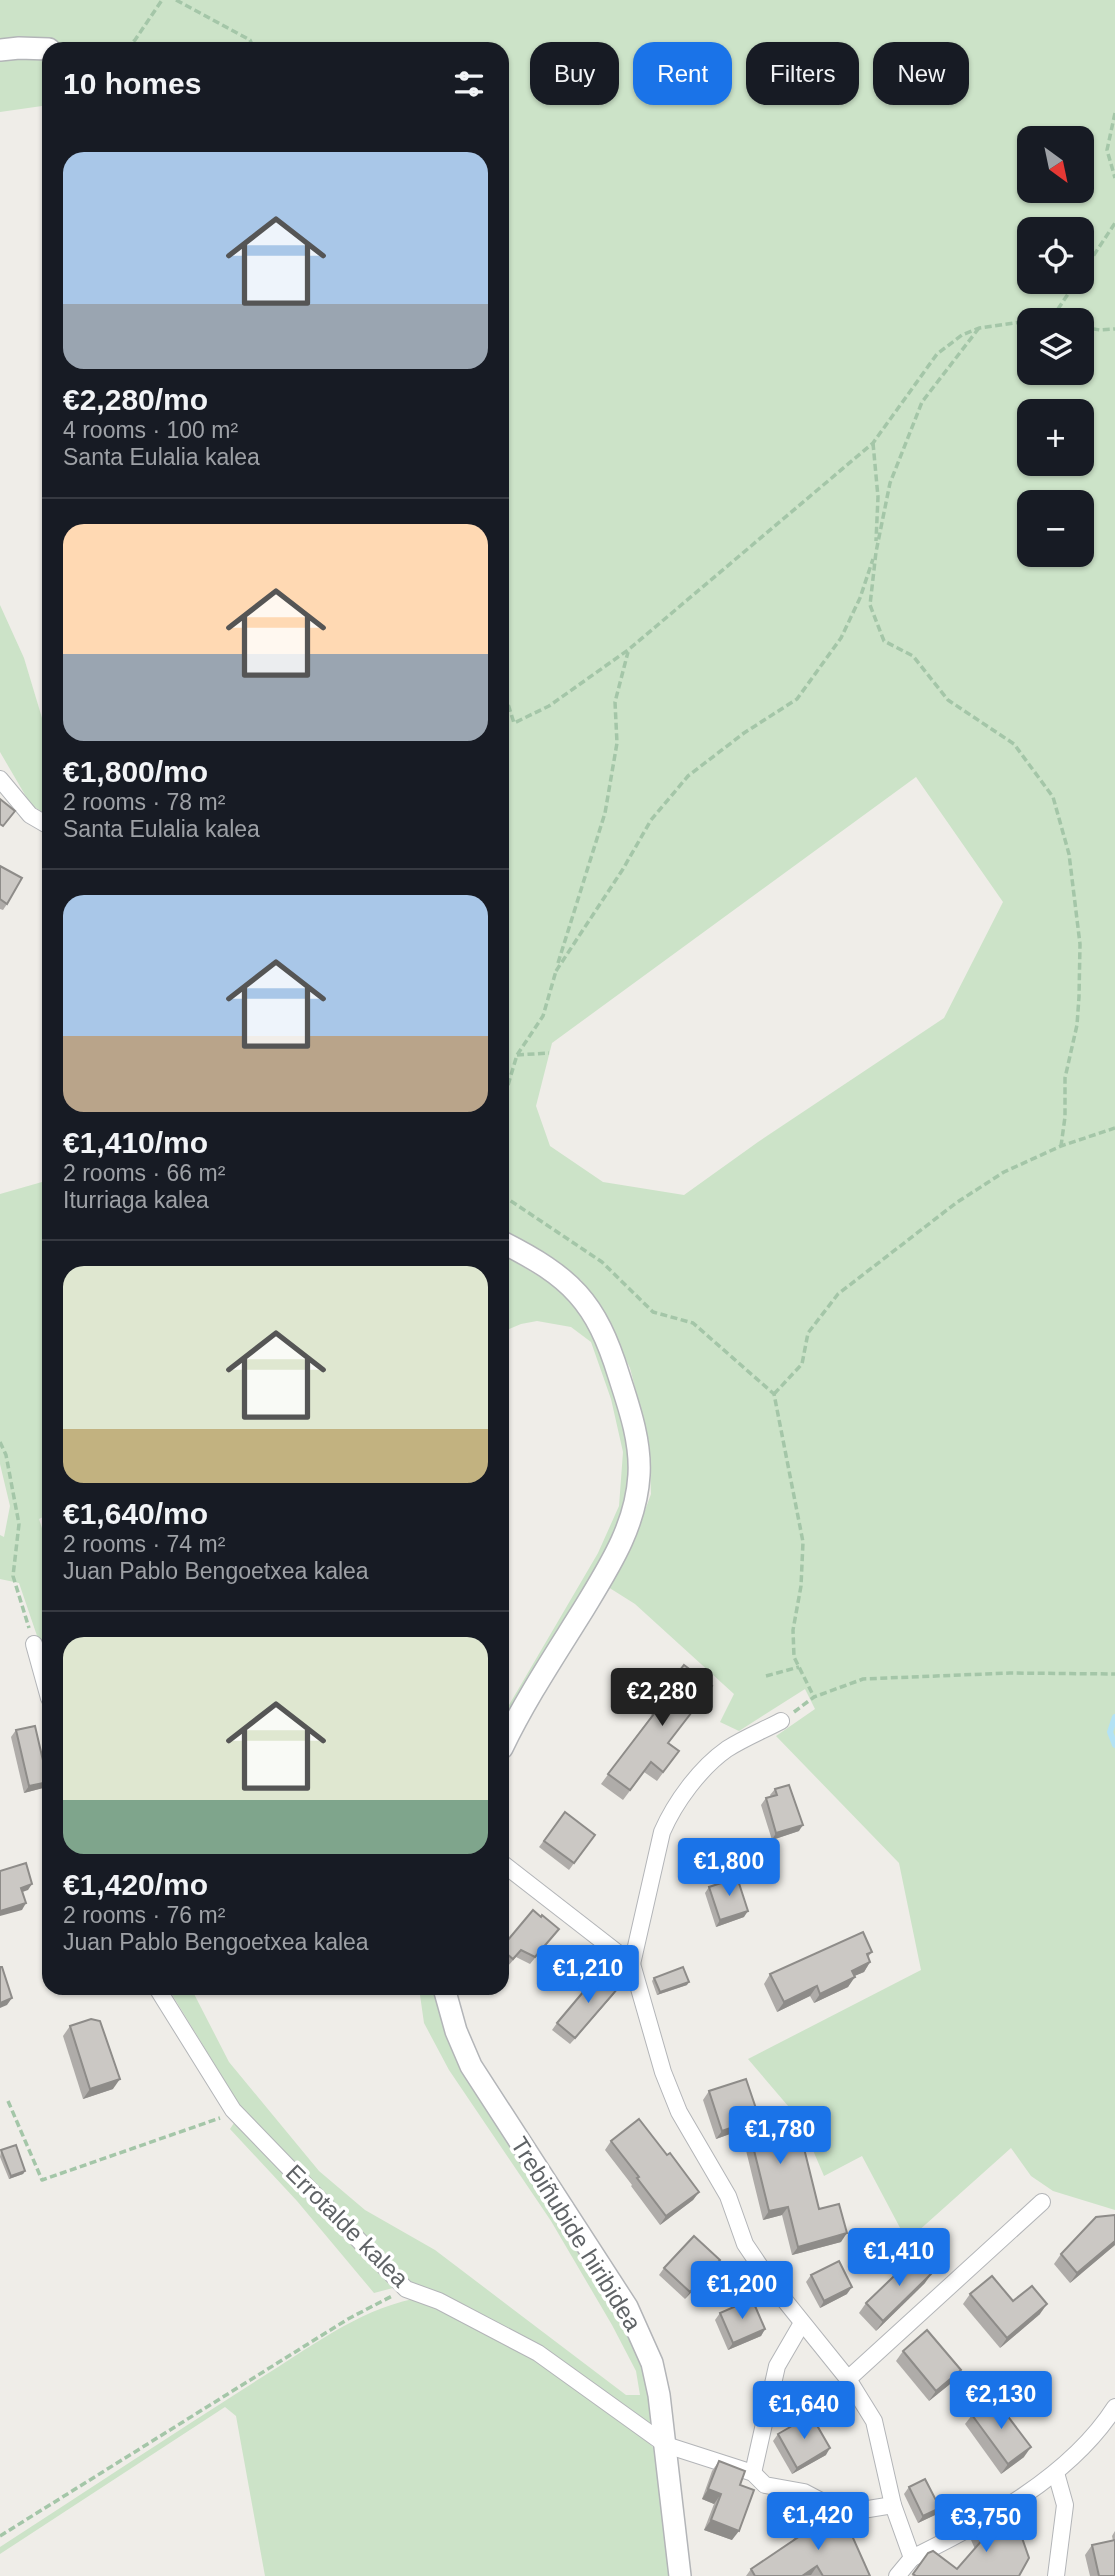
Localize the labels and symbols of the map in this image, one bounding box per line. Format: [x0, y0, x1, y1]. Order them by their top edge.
north arrow [1017, 126, 1094, 203]
pin: €2,280 [605, 1668, 719, 1728]
pin: €1,800 [672, 1839, 786, 1898]
pin: €1,210 [531, 1946, 645, 2005]
pin: €1,780 [723, 2106, 837, 2166]
street label: Trebiñubide hiribidea [506, 2132, 647, 2336]
street label: Errotalde kalea [281, 2159, 414, 2293]
pin: €1,410 [842, 2228, 956, 2288]
pin: €1,200 [685, 2262, 799, 2321]
pin: €2,130 [944, 2372, 1058, 2431]
pin: €1,640 [747, 2382, 861, 2441]
pin: €1,420 [761, 2492, 875, 2552]
pin: €3,750 [929, 2494, 1043, 2554]

